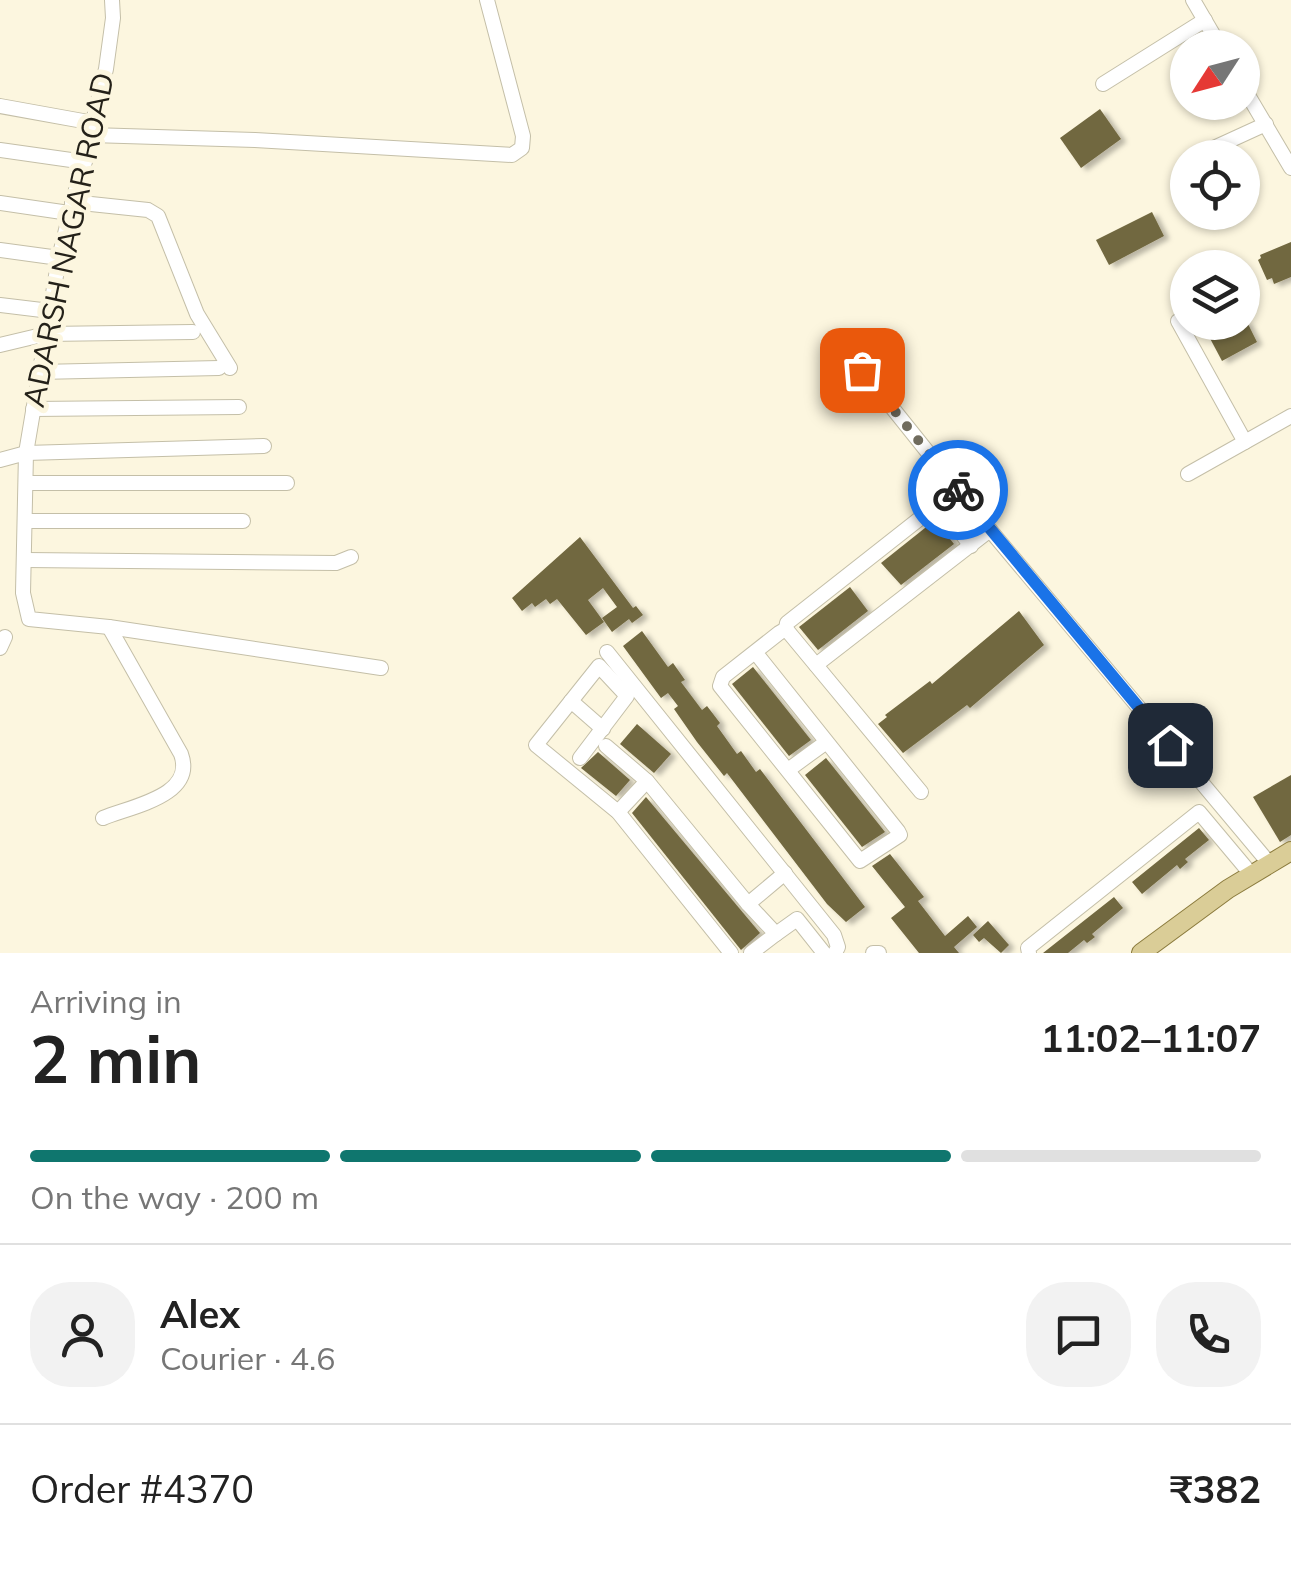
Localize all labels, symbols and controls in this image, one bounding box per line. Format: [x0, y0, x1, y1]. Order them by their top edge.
north arrow [1170, 30, 1260, 120]
map controls [1170, 30, 1260, 340]
street label: ADARSH NAGAR ROAD [14, 69, 122, 410]
button: locate [1170, 140, 1260, 230]
button: layers [1170, 250, 1260, 340]
pin [820, 328, 905, 413]
icon: bag [835, 343, 890, 398]
courier [908, 440, 1008, 540]
icon: bike [931, 463, 986, 518]
pin [1128, 703, 1213, 788]
icon: home [1143, 718, 1198, 773]
text: Arriving in [30, 981, 182, 1021]
text: 11:02–11:07 [1041, 1014, 1261, 1062]
text: 2 min [30, 1018, 201, 1099]
text: On the way · 200 m [30, 1177, 319, 1217]
button: person [30, 1282, 135, 1387]
button: chat [1026, 1282, 1131, 1387]
button: phone [1156, 1282, 1261, 1387]
text: Alex [160, 1290, 240, 1338]
text: Courier · 4.6 [160, 1338, 336, 1378]
text: Order #4370 [30, 1465, 254, 1513]
text: ₹382 [1170, 1465, 1261, 1513]

